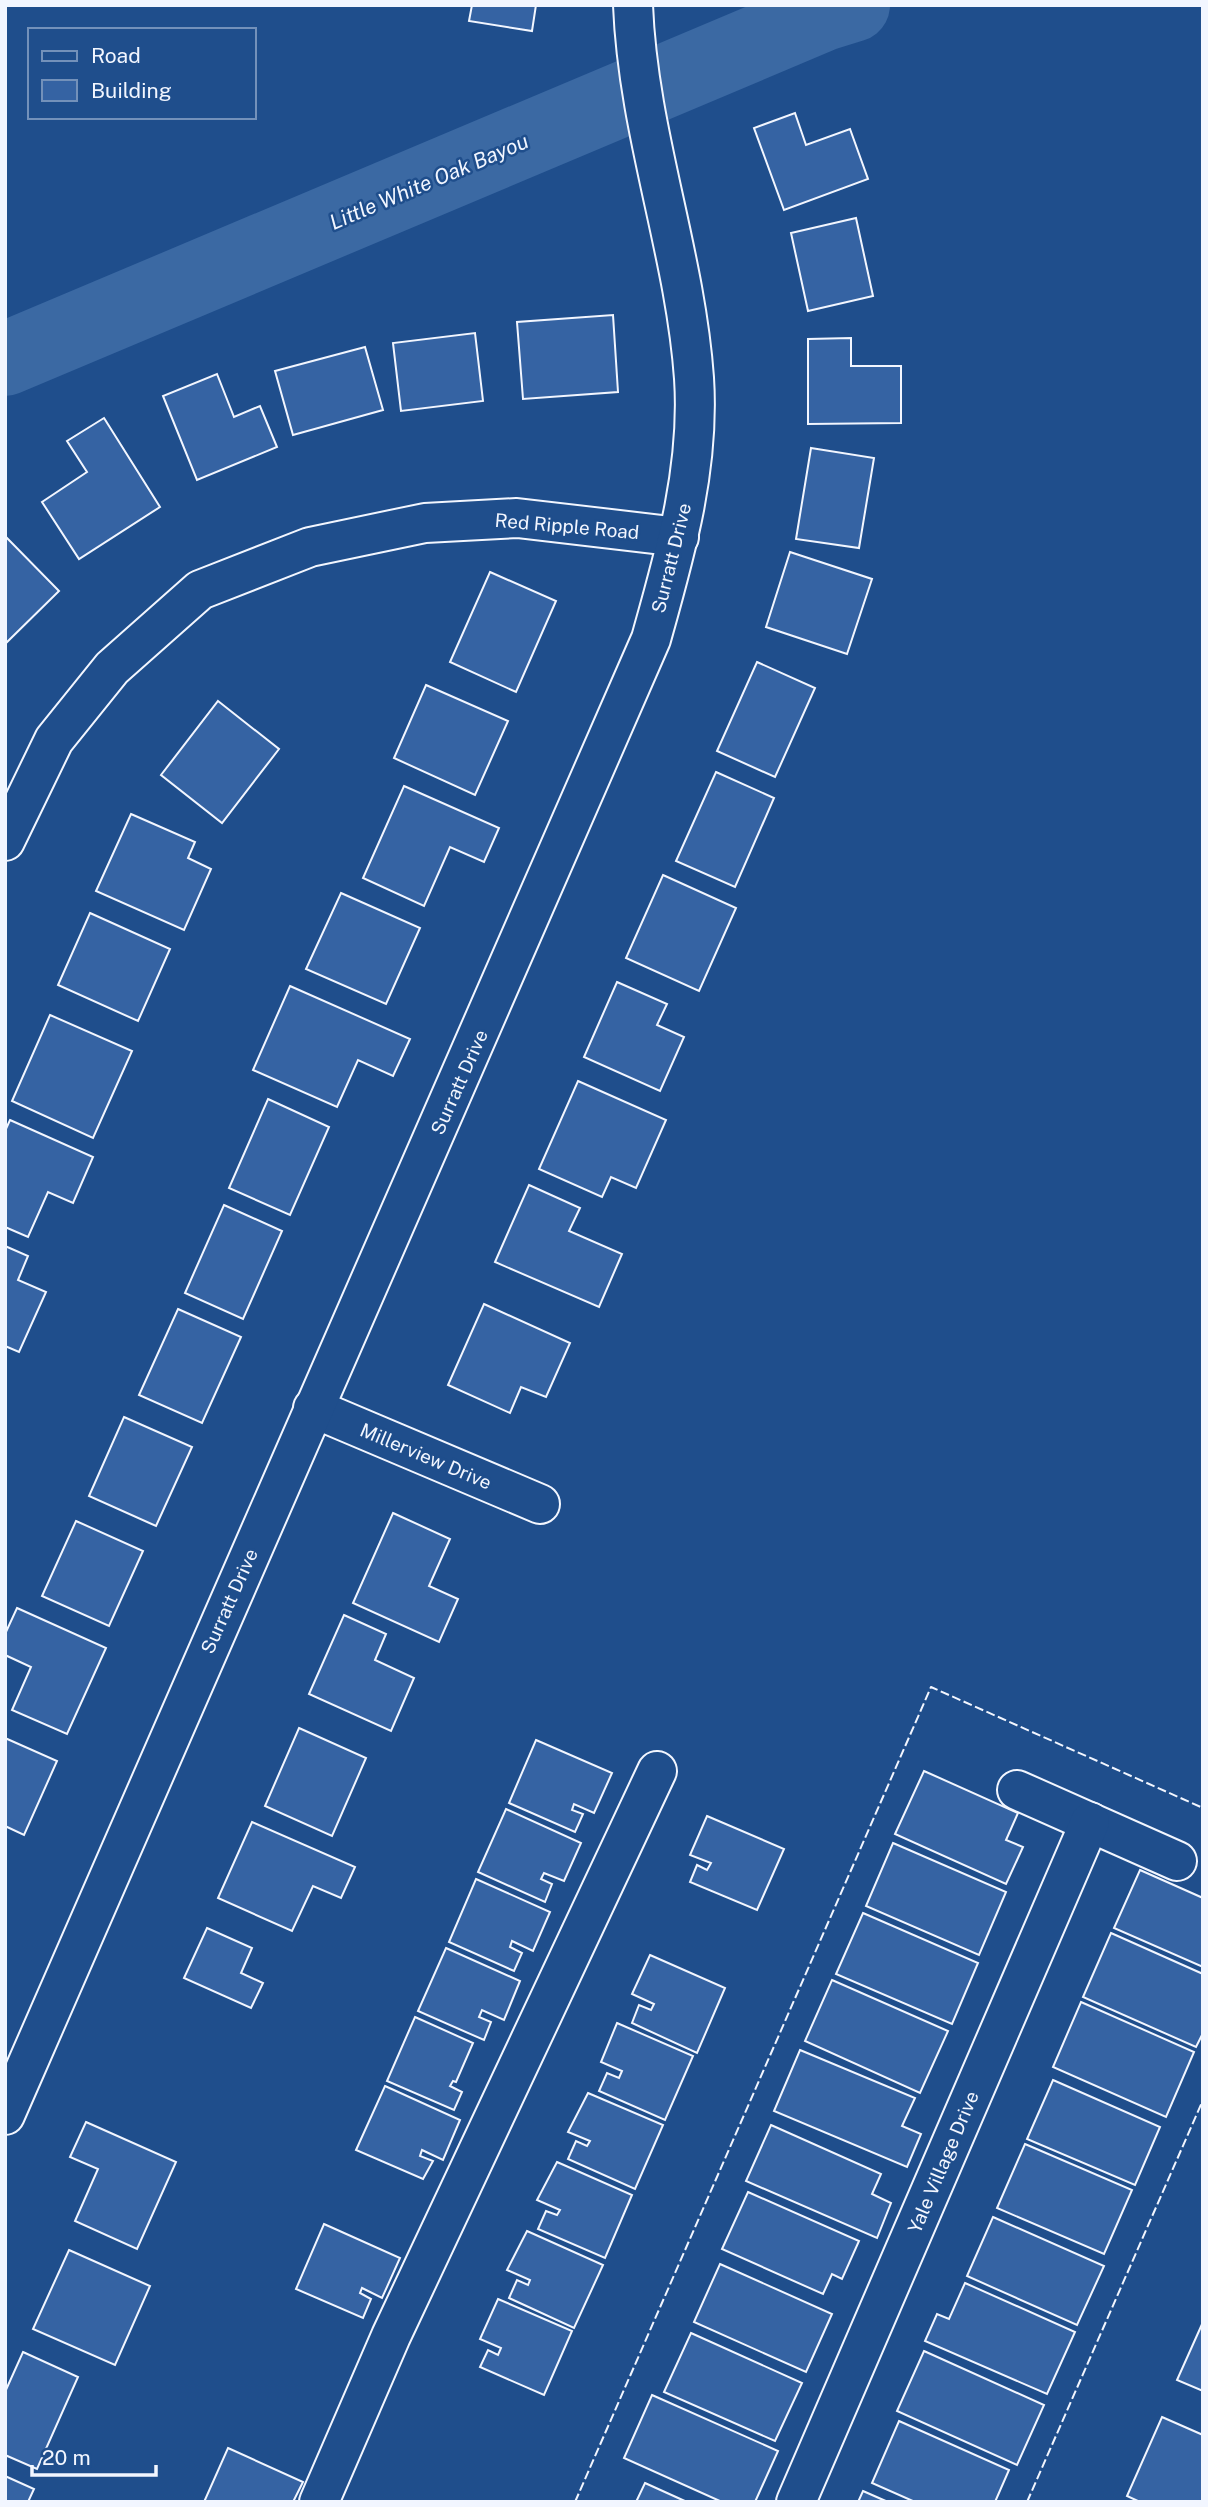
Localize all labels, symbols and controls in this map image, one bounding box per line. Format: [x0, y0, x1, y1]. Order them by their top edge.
legend [28, 28, 256, 119]
text: Road [91, 43, 141, 68]
text: Building [91, 78, 172, 103]
water label: Little White Oak Bayou [326, 128, 532, 235]
street label: Surratt Drive [647, 501, 695, 615]
street label: Red Ripple Road [494, 509, 640, 543]
street label: Surratt Drive [426, 1026, 492, 1138]
street label: Millerview Drive [357, 1418, 495, 1494]
street label: Surratt Drive [196, 1545, 262, 1657]
street label: Yale Village Drive [903, 2088, 983, 2236]
scale bar [32, 2434, 156, 2478]
text: 20 m [42, 2445, 91, 2470]

